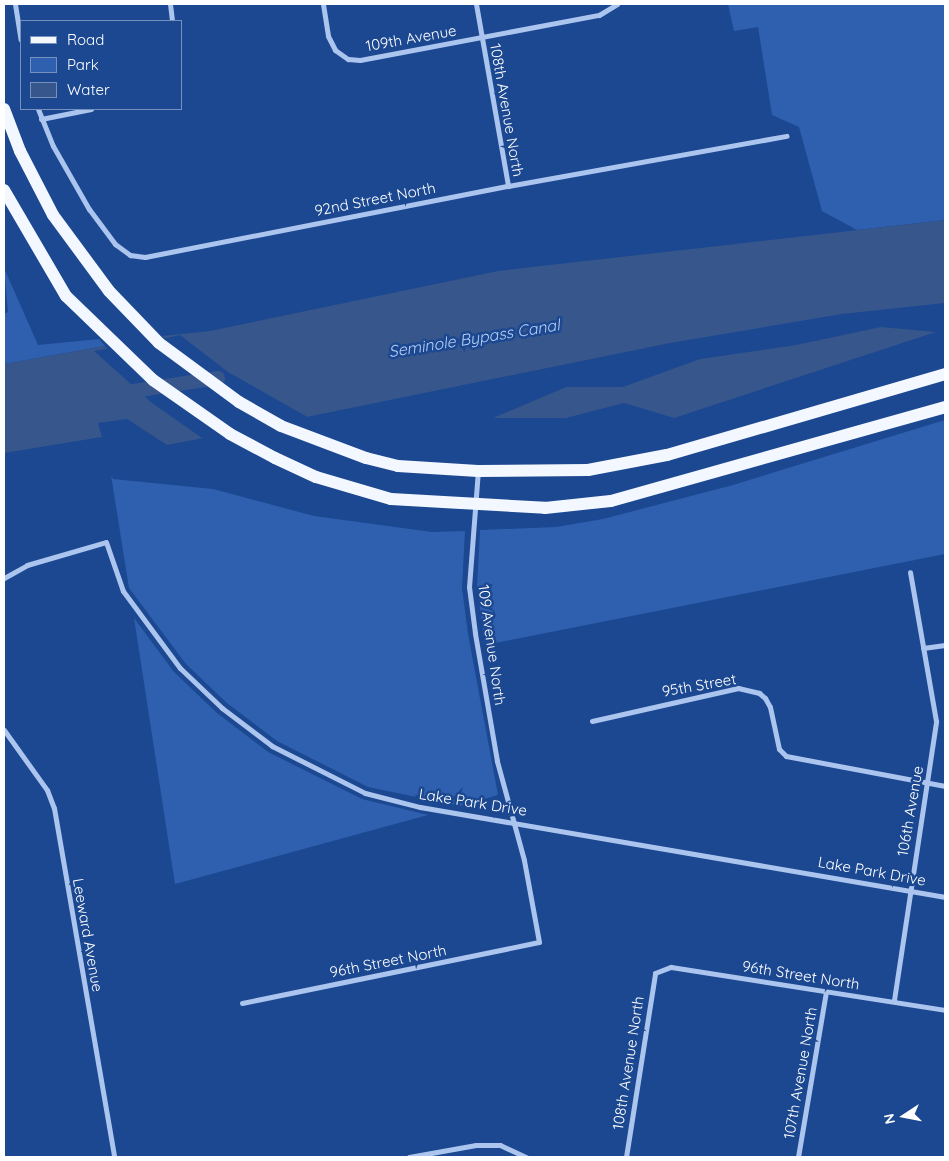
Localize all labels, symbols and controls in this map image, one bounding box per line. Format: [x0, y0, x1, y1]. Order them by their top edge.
legend [20, 20, 182, 110]
street label: 109th Avenue [364, 21, 458, 55]
text: Road [67, 30, 104, 49]
street label: 108th Avenue North [486, 42, 528, 178]
text: Park [67, 55, 99, 74]
text: Water [67, 80, 110, 99]
street label: 92nd Street North [313, 178, 437, 220]
water label: Seminole Bypass Canal [387, 315, 561, 361]
street label: 109 Avenue North [475, 583, 509, 707]
street label: 95th Street [660, 670, 738, 700]
street label: 106th Avenue [893, 764, 927, 858]
street label: Lake Park Drive [418, 785, 528, 819]
street label: Lake Park Drive [817, 853, 927, 889]
street label: Leeward Avenue [69, 877, 107, 993]
street label: 96th Street North [328, 941, 448, 981]
street label: 96th Street North [741, 957, 861, 993]
street label: 108th Avenue North [609, 995, 647, 1131]
street label: 107th Avenue North [780, 1006, 820, 1140]
north arrow [879, 1091, 929, 1141]
text: N [879, 1112, 899, 1126]

